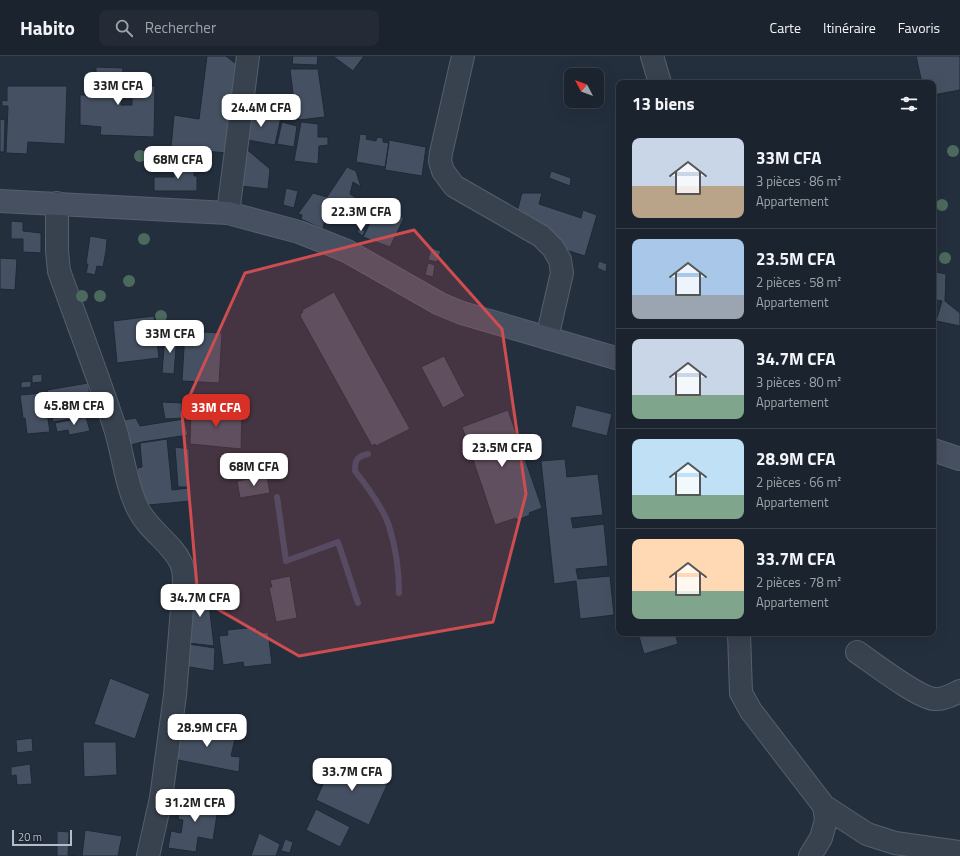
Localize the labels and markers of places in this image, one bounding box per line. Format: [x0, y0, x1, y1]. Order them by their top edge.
pin: 33M CFA [81, 72, 155, 106]
pin: 24.4M CFA [215, 94, 307, 128]
pin: 68M CFA [141, 146, 215, 180]
pin: 22.3M CFA [315, 198, 407, 232]
pin: 33M CFA [133, 320, 207, 354]
pin: 45.8M CFA [28, 392, 120, 426]
pin: 33M CFA [179, 394, 253, 428]
pin: 23.5M CFA [456, 434, 548, 468]
pin: 68M CFA [217, 453, 291, 487]
pin: 34.7M CFA [154, 584, 246, 618]
pin: 28.9M CFA [161, 714, 253, 748]
pin: 33.7M CFA [306, 758, 398, 792]
pin: 31.2M CFA [149, 789, 241, 823]

